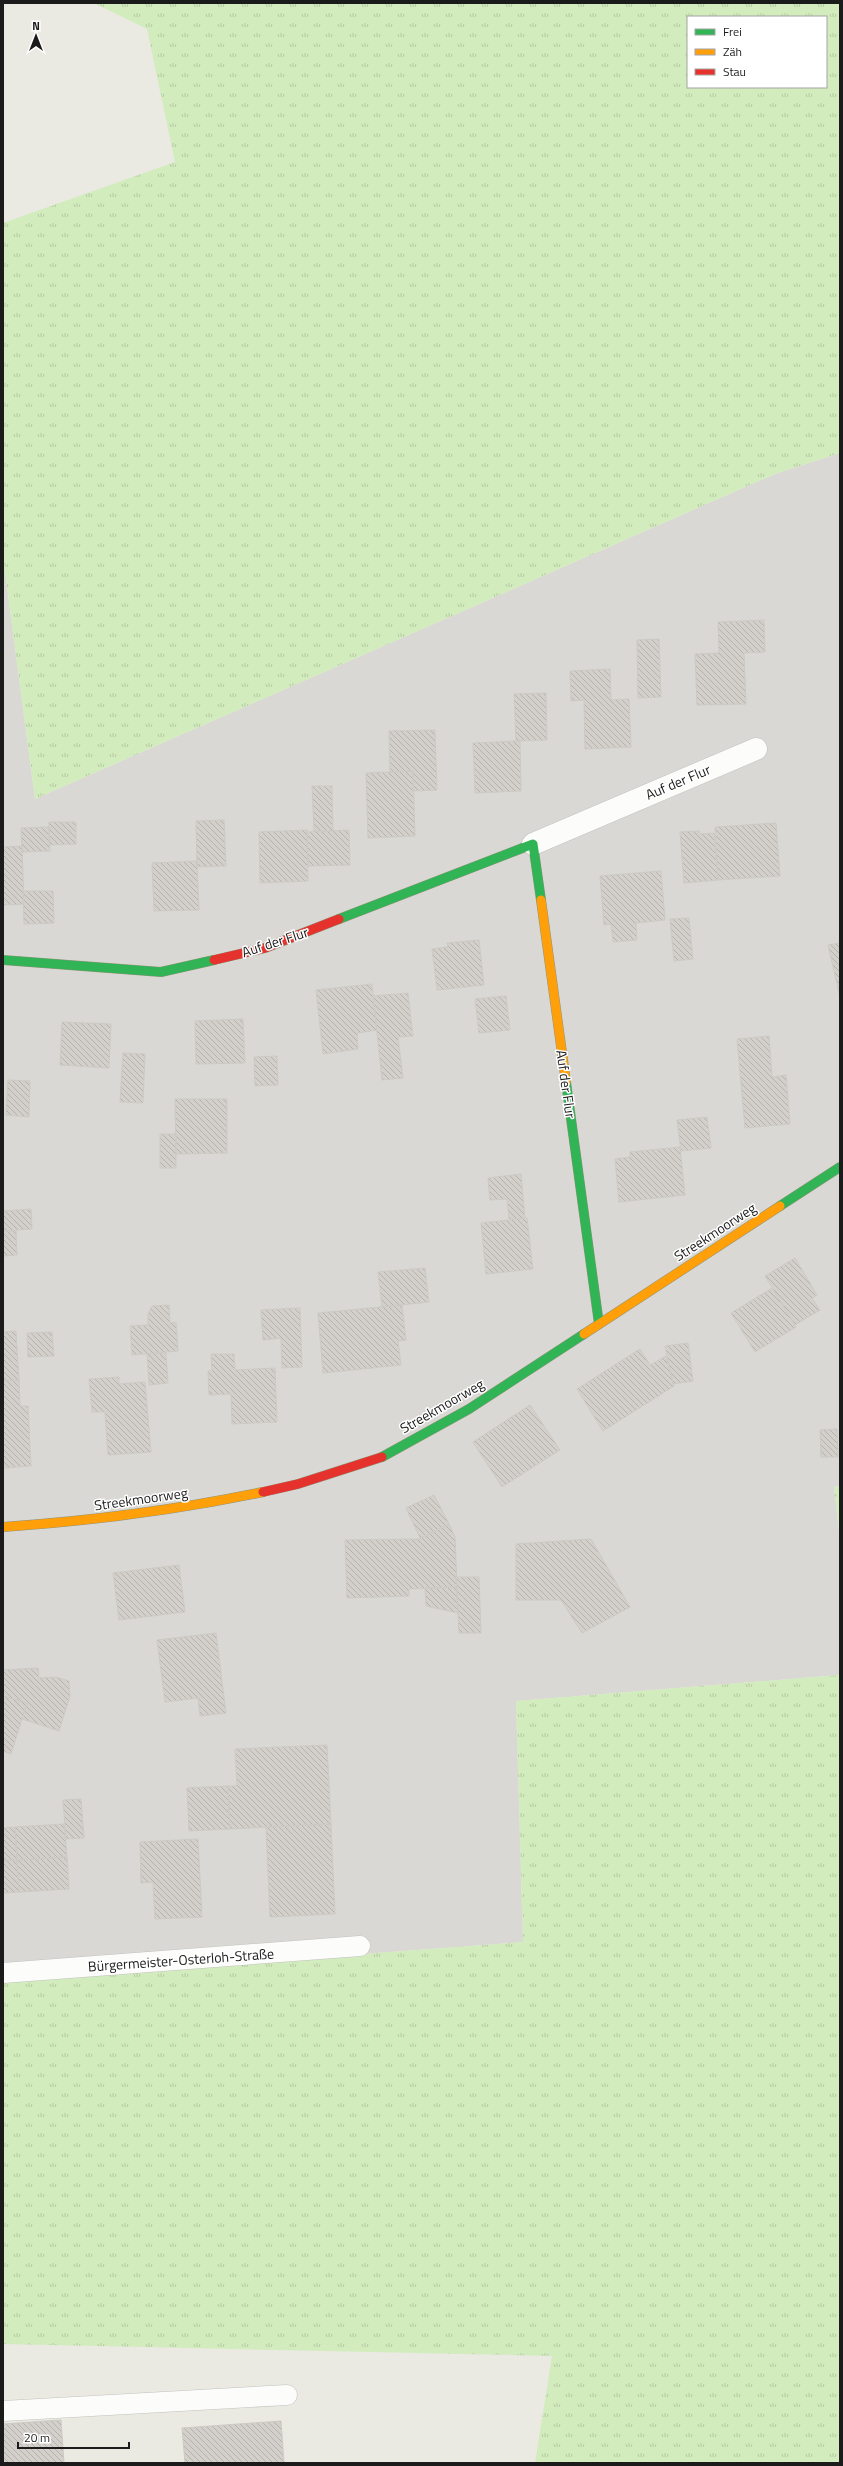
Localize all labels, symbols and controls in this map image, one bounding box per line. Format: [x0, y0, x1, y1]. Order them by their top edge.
north arrow [16, 16, 56, 56]
legend [687, 16, 827, 88]
text: N [32, 18, 40, 34]
text: Frei [723, 22, 742, 41]
text: Zäh [723, 42, 742, 61]
text: Stau [723, 62, 746, 81]
street label: Auf der Flur [642, 758, 714, 805]
street label: Auf der Flur [239, 921, 311, 962]
street label: Auf der Flur [551, 1048, 582, 1120]
street label: Streekmoorweg [670, 1197, 760, 1266]
street label: Streekmoorweg [396, 1373, 488, 1438]
street label: Streekmoorweg [93, 1482, 189, 1515]
street label: Bürgermeister-Osterloh-Straße [87, 1943, 275, 1976]
scale bar [18, 2424, 129, 2450]
text: 20 m [24, 2428, 50, 2447]

